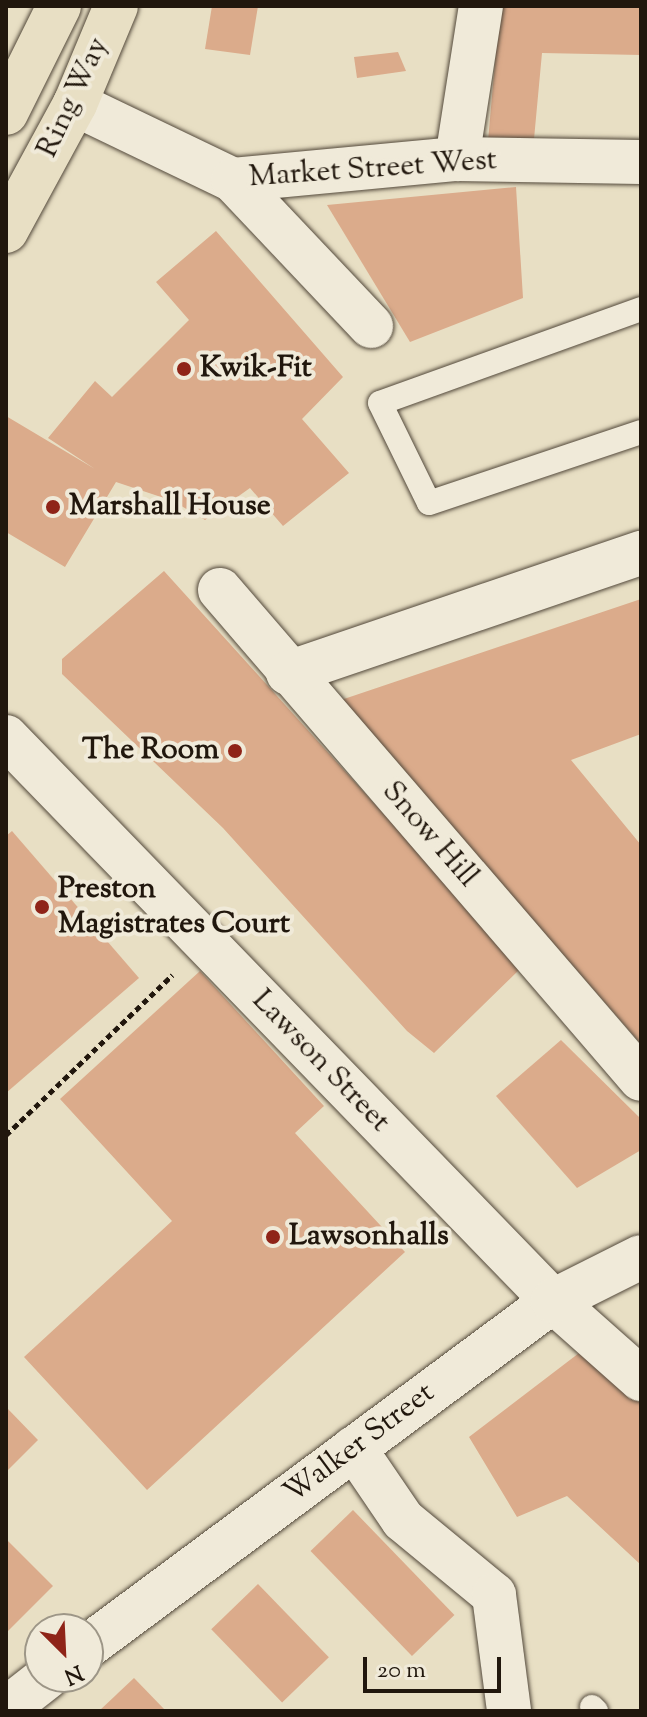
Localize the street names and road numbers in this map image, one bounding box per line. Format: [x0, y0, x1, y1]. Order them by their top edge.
street label: Ring Way [31, 32, 117, 164]
street label: Market Street West [248, 143, 498, 197]
street label: Snow Hill [373, 775, 485, 895]
street label: Lawson Street [243, 983, 397, 1141]
street label: Walker Street [278, 1376, 442, 1512]

